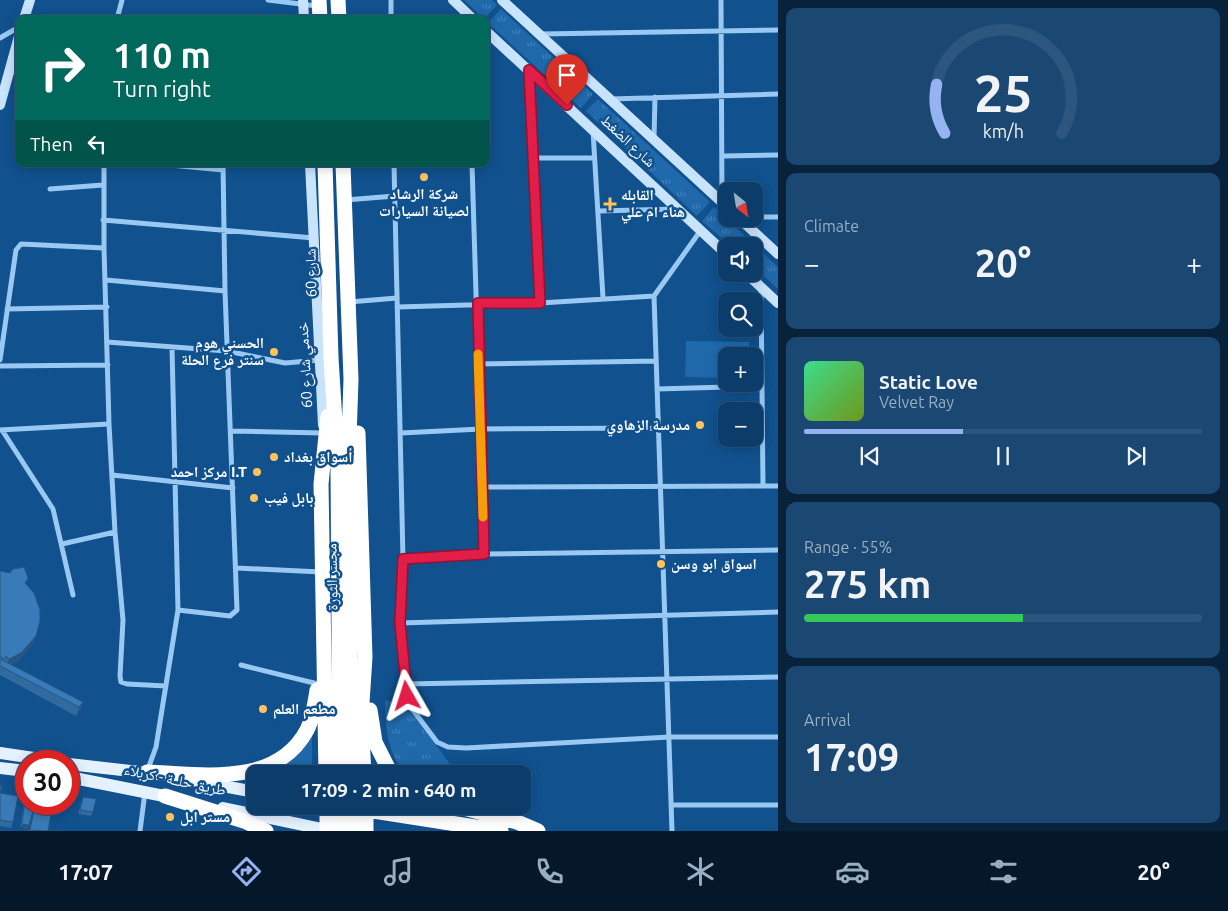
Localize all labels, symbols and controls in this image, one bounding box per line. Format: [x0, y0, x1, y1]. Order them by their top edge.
icon: right [30, 35, 95, 100]
text: 110 m [113, 35, 211, 75]
pin [546, 54, 588, 105]
icon: arrive [553, 61, 581, 89]
text: 25 [974, 64, 1032, 122]
text: Turn right [113, 76, 211, 101]
street label: شارع الضغط [596, 111, 659, 172]
text: km/h [982, 121, 1024, 141]
icon: left [83, 130, 111, 158]
text: Then [30, 133, 73, 155]
marker: شركة الرشاد لصيانة السيارات [418, 171, 430, 183]
north arrow [718, 182, 762, 228]
map controls [718, 182, 763, 447]
place label: شركة الرشاد لصيانة السيارات [379, 185, 469, 219]
place label: القابله هناء ام علي [621, 186, 685, 224]
marker: القابله هناء ام علي [603, 197, 617, 211]
text: Climate [804, 217, 859, 235]
button: sound [718, 237, 763, 282]
text: 20° [975, 242, 1031, 284]
street label: شارع 60 [302, 248, 321, 298]
text: − [804, 248, 820, 279]
text: + [1186, 248, 1202, 279]
button: search [718, 292, 763, 337]
street label: خدمي شارع 60 [294, 321, 319, 408]
place label: الحسني هوم سنتر فرع الحلة [181, 334, 264, 370]
marker: الحسني هوم سنتر فرع الحلة [268, 346, 280, 358]
button: + [718, 347, 763, 392]
text: Static Love [879, 371, 978, 393]
text: Velvet Ray [879, 393, 954, 411]
button: − [718, 402, 763, 447]
place label: مدرسة الزهاوي [606, 416, 690, 437]
marker: مدرسة الزهاوي [694, 419, 706, 431]
icon: previous [856, 442, 884, 470]
icon: pause [989, 442, 1017, 470]
icon: next [1122, 442, 1150, 470]
place label: أسواق بغداد [284, 448, 353, 466]
marker: أسواق بغداد [268, 451, 280, 463]
place label: مركز احمد I.T [171, 463, 247, 480]
marker: مركز احمد I.T [251, 466, 263, 478]
place label: بابل فيب [264, 489, 313, 507]
marker: بابل فيب [248, 492, 260, 504]
text: Range · 55% [804, 538, 892, 556]
street label: مجسر الثورة [322, 543, 342, 611]
place label: اسواق ابو وسن [671, 555, 757, 573]
marker: اسواق ابو وسن [655, 558, 667, 570]
text: 275 km [804, 563, 931, 605]
position arrow [380, 669, 432, 721]
place label: مطعم العلم [273, 700, 336, 719]
marker: مطعم العلم [257, 703, 269, 715]
text: Arrival [804, 711, 851, 729]
text: 17:09 [804, 736, 899, 778]
speed limit sign: 30 [15, 750, 80, 815]
street label: طريق حلــة - كربلاء [122, 760, 228, 801]
text: 17:09 · 2 min · 640 m [301, 779, 476, 801]
place label: مستر ابل [180, 808, 230, 826]
marker: مستر ابل [164, 811, 176, 823]
icon: directions [229, 854, 264, 889]
icon: music [381, 854, 416, 889]
icon: phone [532, 854, 567, 889]
icon: climate [683, 854, 718, 889]
icon: car [835, 854, 870, 889]
icon: filters [986, 854, 1021, 889]
text: 17:07 [58, 859, 113, 884]
text: 20° [1137, 859, 1170, 884]

